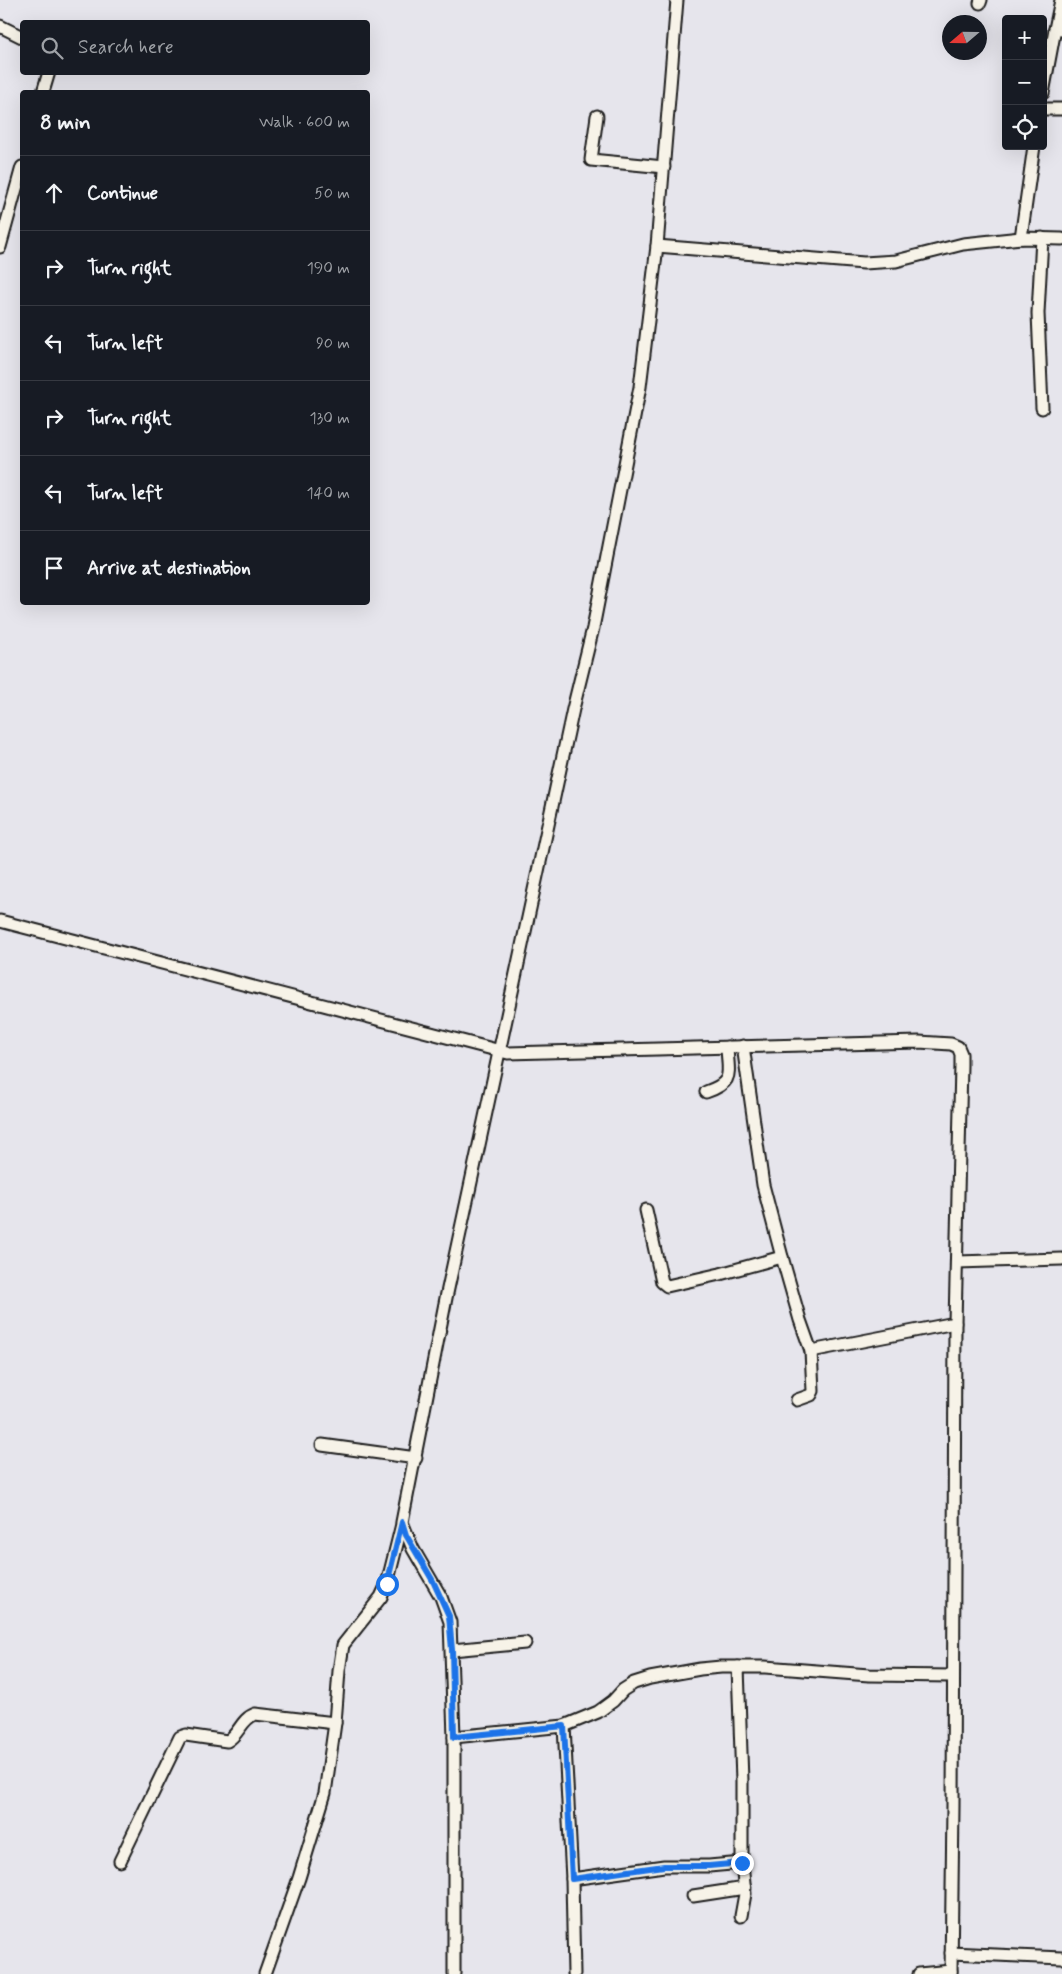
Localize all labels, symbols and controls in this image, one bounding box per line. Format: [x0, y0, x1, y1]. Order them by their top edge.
north arrow [942, 15, 987, 60]
map controls [1002, 15, 1047, 150]
button: + [1002, 15, 1047, 60]
search box [20, 20, 370, 75]
icon: search [38, 34, 66, 62]
text: Search here [78, 35, 174, 60]
button: − [1002, 60, 1047, 105]
button: locate [1002, 105, 1047, 150]
text: 8 min [40, 109, 91, 137]
text: Walk · 600 m [259, 112, 350, 133]
icon: ahead [40, 179, 68, 207]
text: Continue [87, 181, 158, 206]
text: 50 m [314, 183, 350, 204]
icon: right [40, 254, 68, 282]
text: Turn right [87, 256, 171, 281]
text: 190 m [307, 258, 350, 279]
icon: left [40, 329, 68, 357]
text: Turn left [87, 331, 163, 356]
text: 90 m [316, 333, 350, 354]
icon: right [40, 404, 68, 432]
text: Turn right [87, 406, 171, 431]
text: 130 m [309, 408, 350, 429]
icon: left [40, 479, 68, 507]
text: Turn left [87, 481, 163, 506]
text: 140 m [306, 483, 350, 504]
icon: arrive [40, 554, 68, 582]
text: Arrive at destination [87, 556, 251, 581]
route start [376, 1573, 399, 1596]
route end [731, 1852, 754, 1875]

